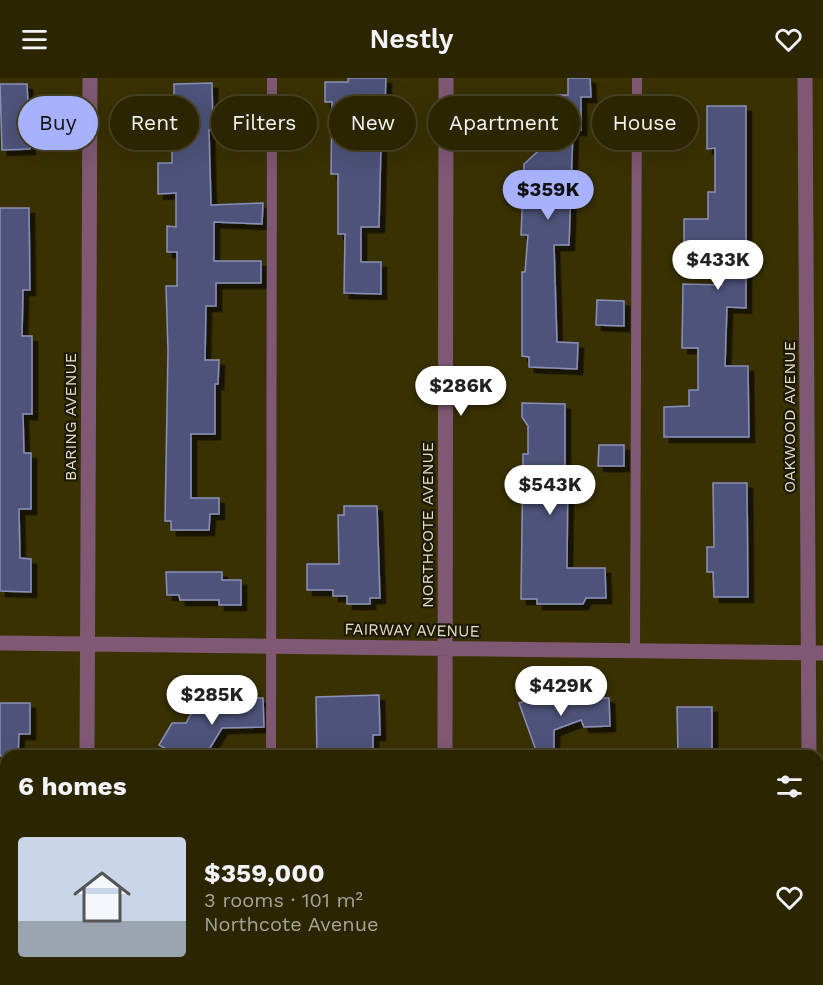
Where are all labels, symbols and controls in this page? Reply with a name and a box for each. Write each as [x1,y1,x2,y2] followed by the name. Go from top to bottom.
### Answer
[18,23,51,56] icon: menu
[369,23,454,55] text: Nestly
[772,23,805,56] icon: heart
[18,96,98,150] chip: Buy
[110,96,199,150] chip: Rent
[211,96,317,150] chip: Filters
[329,96,416,150] chip: New
[428,96,580,150] chip: Apartment
[592,96,698,150] chip: House
[506,170,590,221] pin: $359K
[517,177,579,201] text: $359K
[676,240,760,291] pin: $433K
[686,247,750,271] text: $433K
[780,341,799,493] street label: OAKWOOD AVENUE
[61,353,80,481] street label: BARING AVENUE
[419,366,503,417] pin: $286K
[429,373,493,397] text: $286K
[418,442,437,608] street label: NORTHCOTE AVENUE
[508,465,592,516] pin: $543K
[518,472,582,496] text: $543K
[344,619,480,641] street label: FAIRWAY AVENUE
[519,666,603,717] pin: $429K
[529,673,593,697] text: $429K
[170,675,254,726] pin: $285K
[181,682,243,706] text: $285K
[773,770,806,803] icon: filters
[18,771,127,801] text: 6 homes
[204,858,325,888] text: $359,000
[66,861,138,933] icon: home
[773,881,806,914] icon: heart
[204,888,363,912] text: 3 rooms · 101 m²
[204,912,379,936] text: Northcote Avenue

